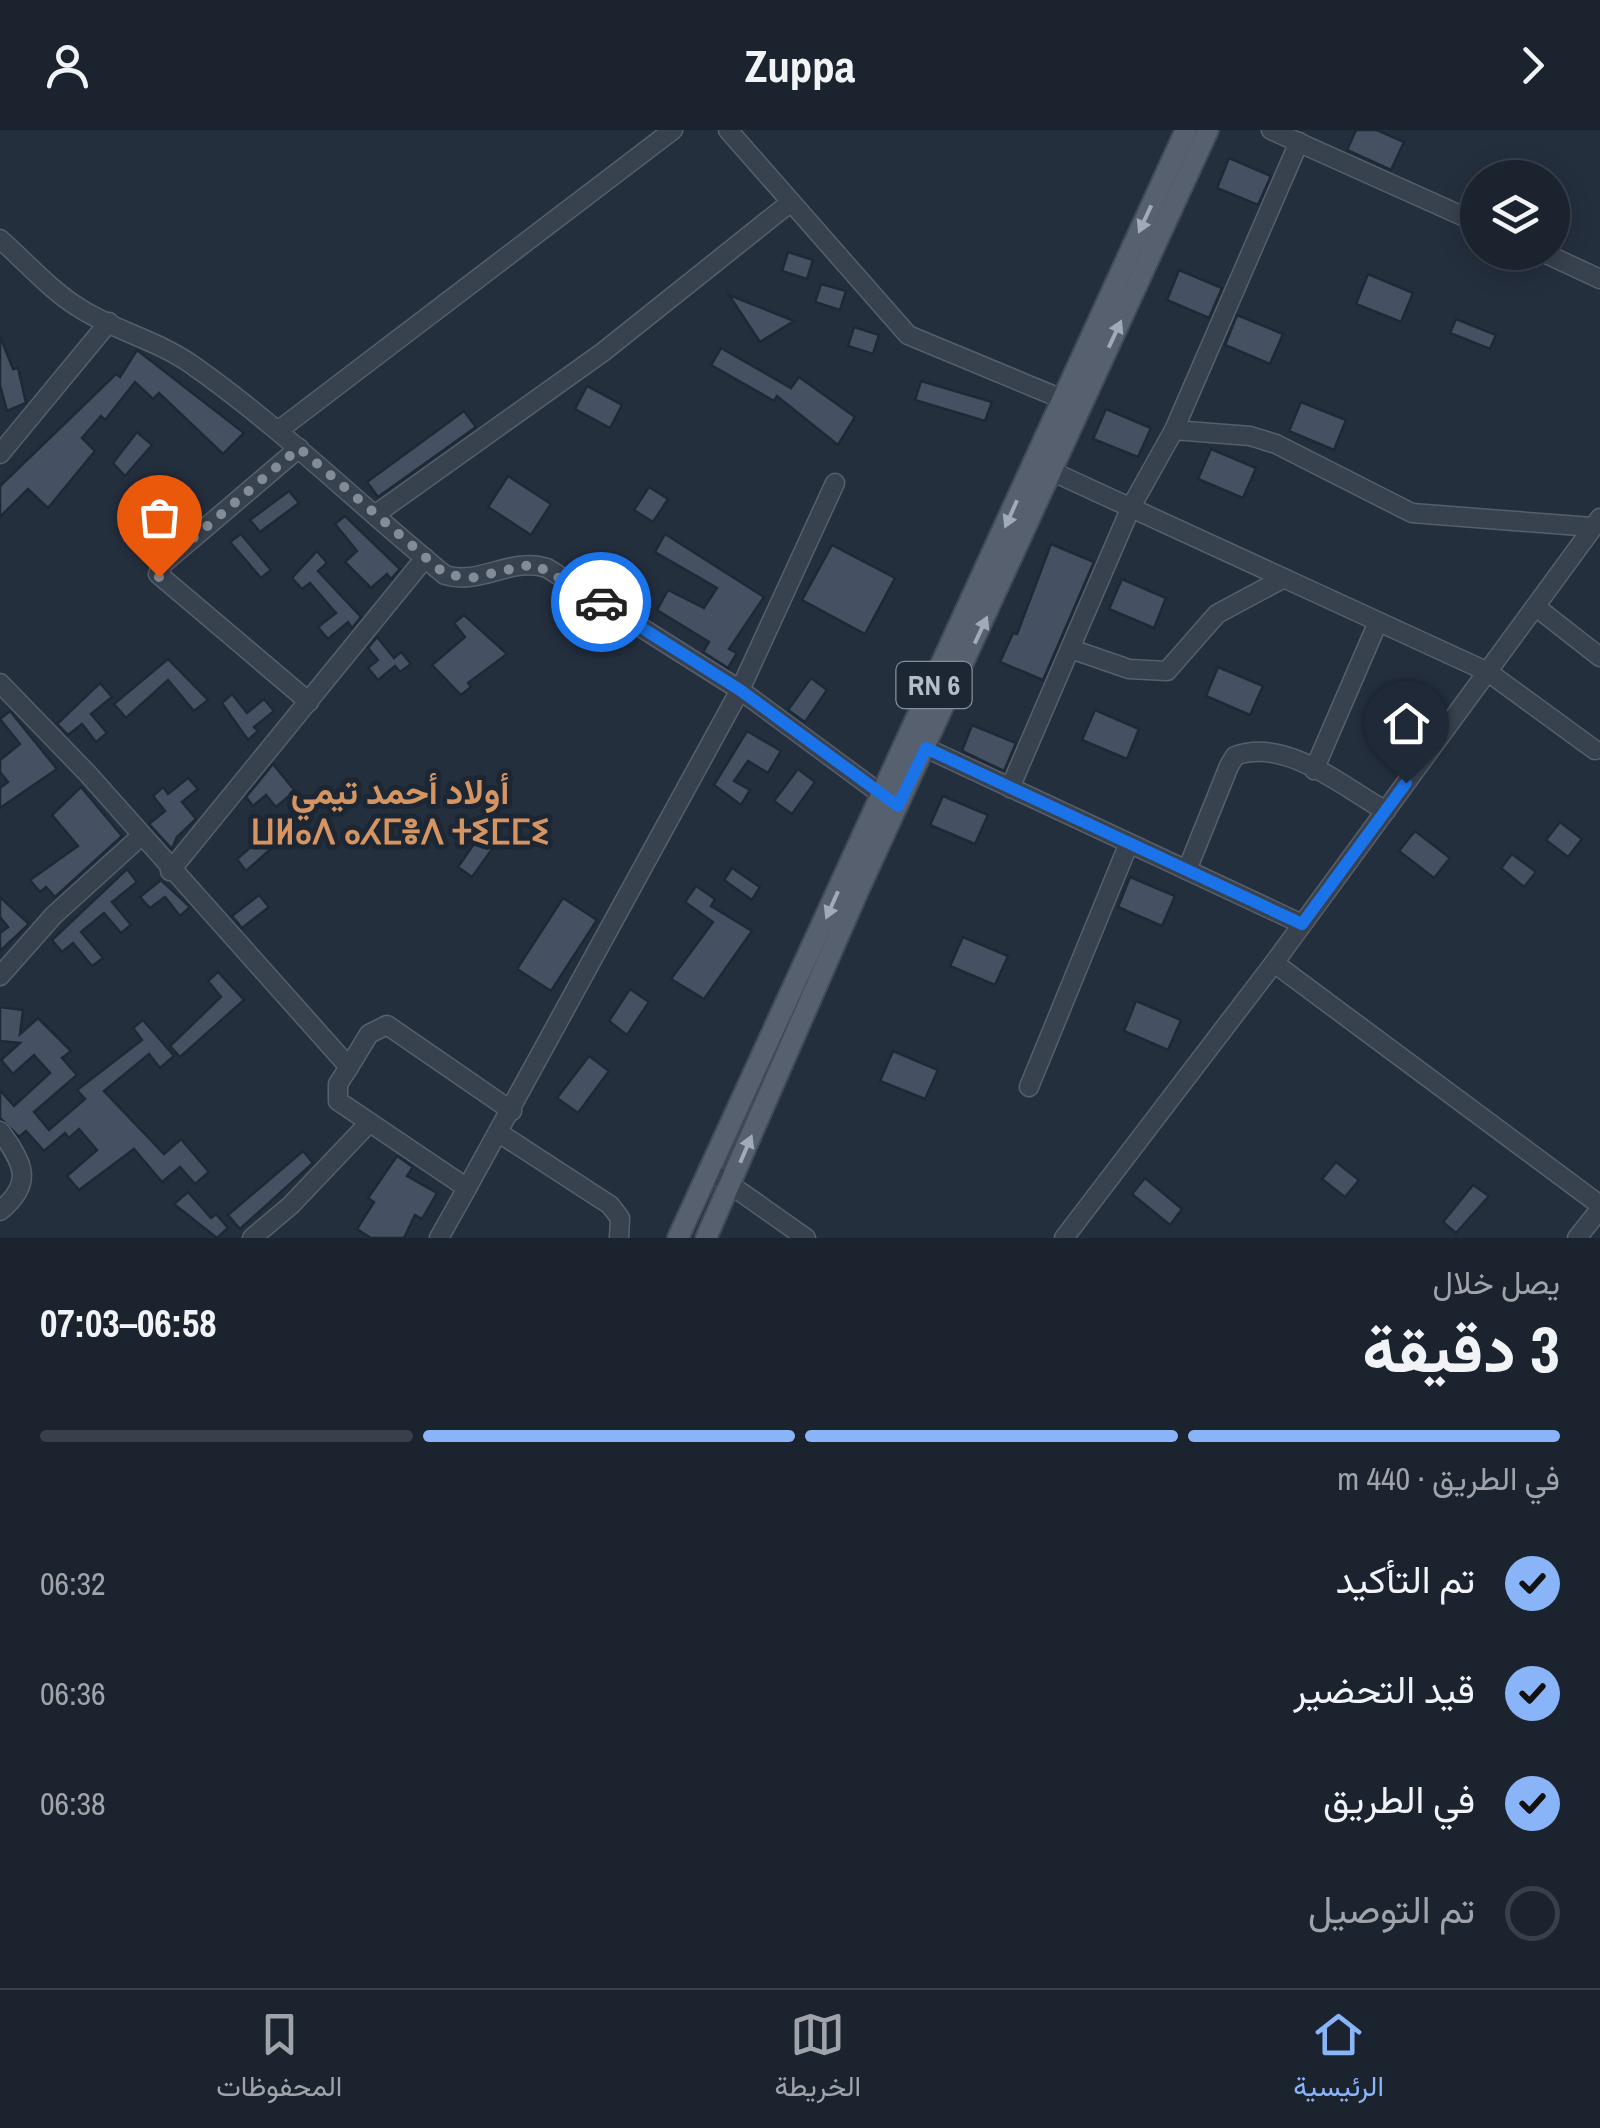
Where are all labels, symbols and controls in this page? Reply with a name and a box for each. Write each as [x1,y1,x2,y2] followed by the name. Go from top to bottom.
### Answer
[745,35,855,96] text: Zuppa
[40,38,95,93] icon: person
[1505,38,1560,93] icon: forward
[1460,160,1570,270] map controls
[1460,160,1570,270] button: layers
[1137,205,1154,234] one-way arrow
[1107,319,1124,348] one-way arrow
[117,475,202,578] pin
[132,490,187,545] icon: bag
[1002,500,1019,529] one-way arrow
[551,552,651,652] courier
[574,575,629,630] icon: car
[972,615,989,644] one-way arrow
[896,662,972,708] road number: RN 6
[1364,681,1449,784] pin
[1379,696,1434,751] icon: home
[250,768,550,855] district label: أولاد أحمد تيمي ⵡⵍⴰⴷ ⴰⵃⵎⴻⴷ ⵜⵉⵎⵎⵉ
[824,891,840,920] one-way arrow
[738,1134,754,1164] one-way arrow
[1433,1261,1560,1304] text: يصل خلال
[40,1298,217,1349] text: 06:58–07:03
[1362,1305,1560,1392] text: 3 دقيقة
[1337,1457,1560,1500] text: في الطريق · 440 m
[1335,1554,1475,1605] text: تم التأكيد
[1505,1556,1560,1611] icon: check
[40,1562,106,1605] text: 06:32
[1293,1664,1475,1715] text: قيد التحضير
[1505,1666,1560,1721] icon: check
[40,1672,106,1715] text: 06:36
[1323,1774,1475,1825] text: في الطريق
[1505,1776,1560,1831] icon: check
[40,1782,106,1825] text: 06:38
[1308,1884,1475,1935] text: تم التوصيل
[216,2007,342,2111] tab: المحفوظات
[775,2007,861,2111] tab: الخريطة
[1293,2007,1384,2111] tab: الرئيسية

